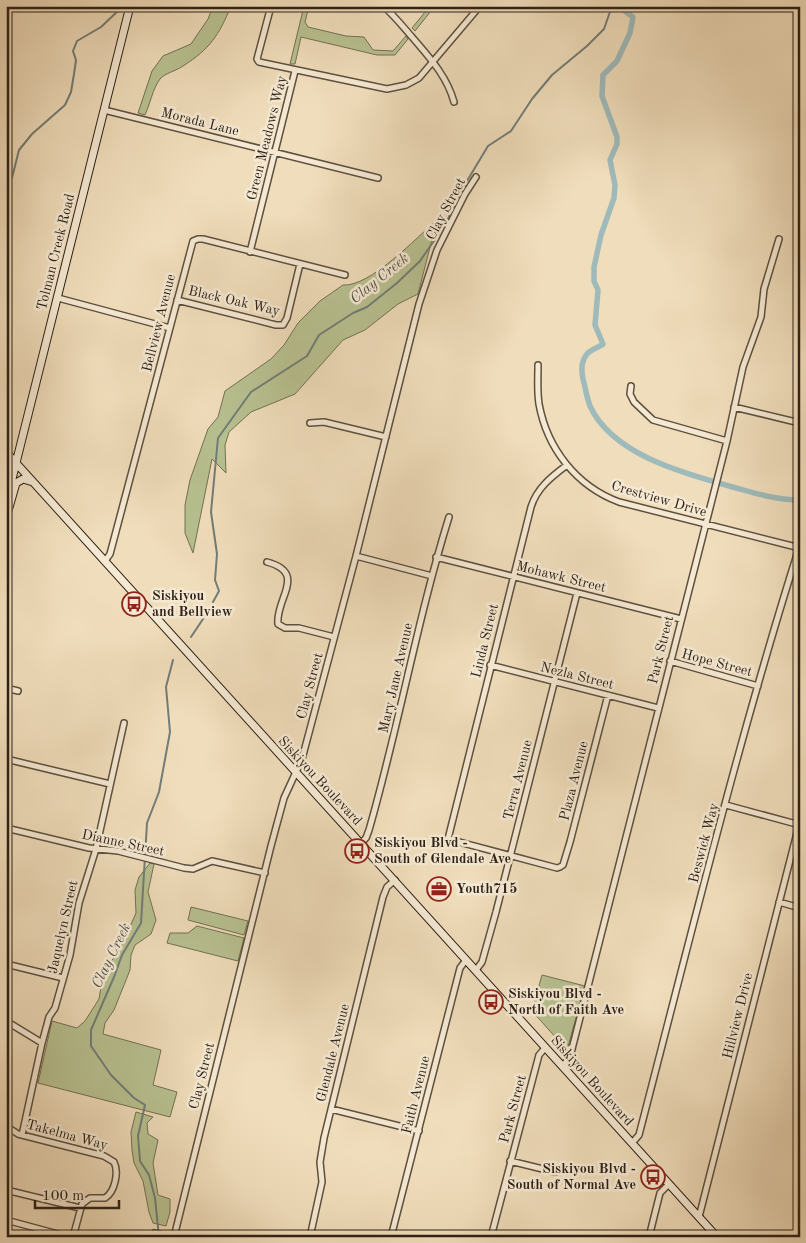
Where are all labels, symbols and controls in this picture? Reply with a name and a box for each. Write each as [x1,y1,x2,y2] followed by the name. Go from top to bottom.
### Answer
[245,74,289,202] street label: Green Meadows Way
[160,106,240,138] street label: Morada Lane
[424,175,468,242] street label: Clay Street
[35,192,77,312] street label: Tolman Creek Road
[348,251,412,307] water label: Clay Creek
[140,273,178,373] street label: Bellview Avenue
[187,284,282,318] street label: Black Oak Way
[610,479,708,519] street label: Crestview Drive
[515,559,607,595] street label: Mohawk Street
[152,589,233,619] place label: Siskiyou and Bellview
[121,591,147,617] bus stop icon: Siskiyou and Bellview
[469,602,501,680] street label: Linda Street
[646,614,676,686] street label: Park Street
[377,622,415,734] street label: Mary Jane Avenue
[680,647,754,679] street label: Hope Street
[294,651,326,721] street label: Clay Street
[539,660,615,692] street label: Nezla Street
[275,734,365,828] street label: Siskiyou Boulevard
[501,738,535,822] street label: Terra Avenue
[557,740,591,822] street label: Plaza Avenue
[687,801,722,884] street label: Beswick Way
[80,827,166,859] street label: Dianne Street
[374,836,511,866] place label: Siskiyou Blvd - South of Glendale Ave
[344,838,370,864] bus stop icon: Siskiyou Blvd - South of Glendale Ave
[426,876,452,902] office icon: Youth715
[45,879,81,975] street label: Jaquelyn Street
[456,882,517,896] place label: Youth715
[90,921,134,991] water label: Clay Creek
[721,971,755,1061] street label: Hillview Drive
[508,987,624,1017] place label: Siskiyou Blvd - North of Faith Ave
[478,989,504,1015] bus stop icon: Siskiyou Blvd - North of Faith Ave
[314,1002,352,1104] street label: Glendale Avenue
[548,1033,636,1129] street label: Siskiyou Boulevard
[187,1041,217,1111] street label: Clay Street
[400,1054,432,1136] street label: Faith Avenue
[497,1073,529,1145] street label: Park Street
[25,1117,110,1153] street label: Takelma Way
[507,1162,636,1192] place label: Siskiyou Blvd - South of Normal Ave
[640,1164,666,1190] bus stop icon: Siskiyou Blvd - South of Normal Ave
[35,1178,119,1210] scale bar
[42,1189,84,1204] text: 100 m

